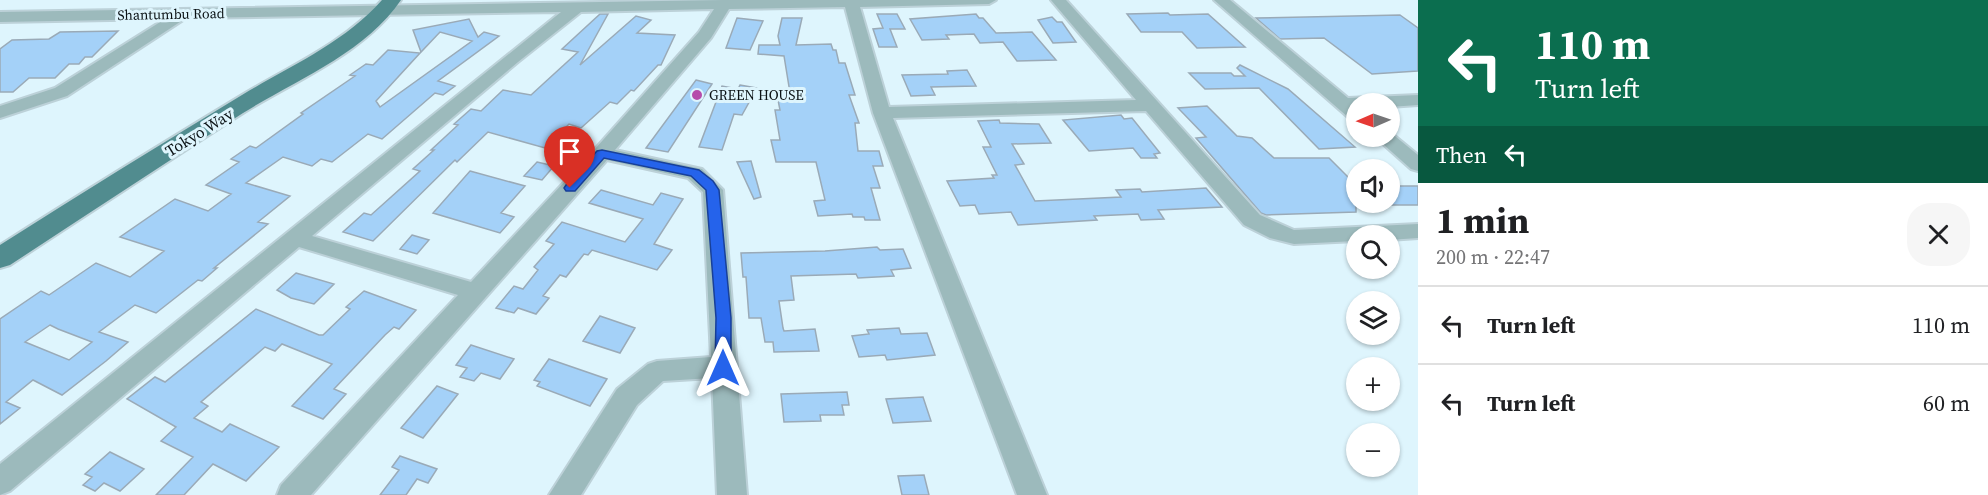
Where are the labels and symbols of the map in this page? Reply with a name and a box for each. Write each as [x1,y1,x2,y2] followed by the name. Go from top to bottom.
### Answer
[117,3,225,25] street label: Shantumbu Road
[709,85,804,105] place label: GREEN HOUSE
[690,88,704,102] marker: GREEN HOUSE
[1346,93,1400,147] north arrow
[161,102,238,162] street label: Tokyo Way
[544,126,595,188] pin
[691,336,755,400] position arrow

